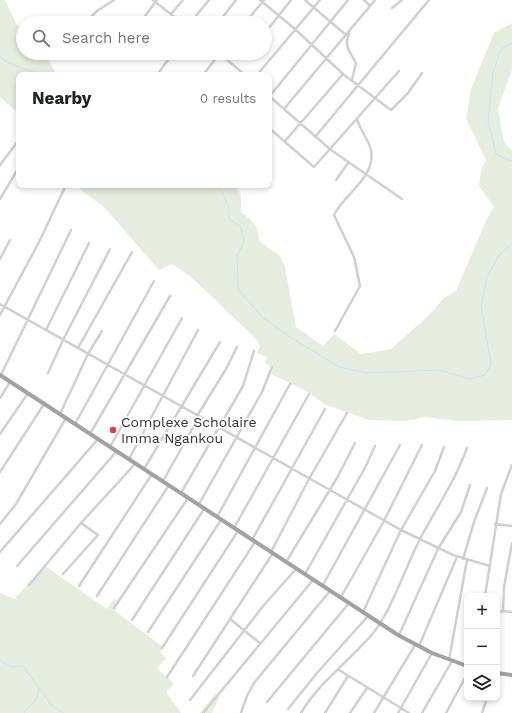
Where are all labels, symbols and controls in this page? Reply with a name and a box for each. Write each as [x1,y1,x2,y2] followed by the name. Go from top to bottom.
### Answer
[16,16,272,60] search box
[30,27,52,49] icon: search
[62,29,150,47] text: Search here
[32,88,91,108] text: Nearby
[200,91,256,106] text: 0 results
[121,414,257,446] place label: Complexe Scholaire Imma Ngankou
[108,425,118,435] marker: Complexe Scholaire Imma Ngankou
[464,593,500,701] map controls
[464,593,500,629] button: +
[464,629,500,665] button: −
[464,665,500,701] button: layers

